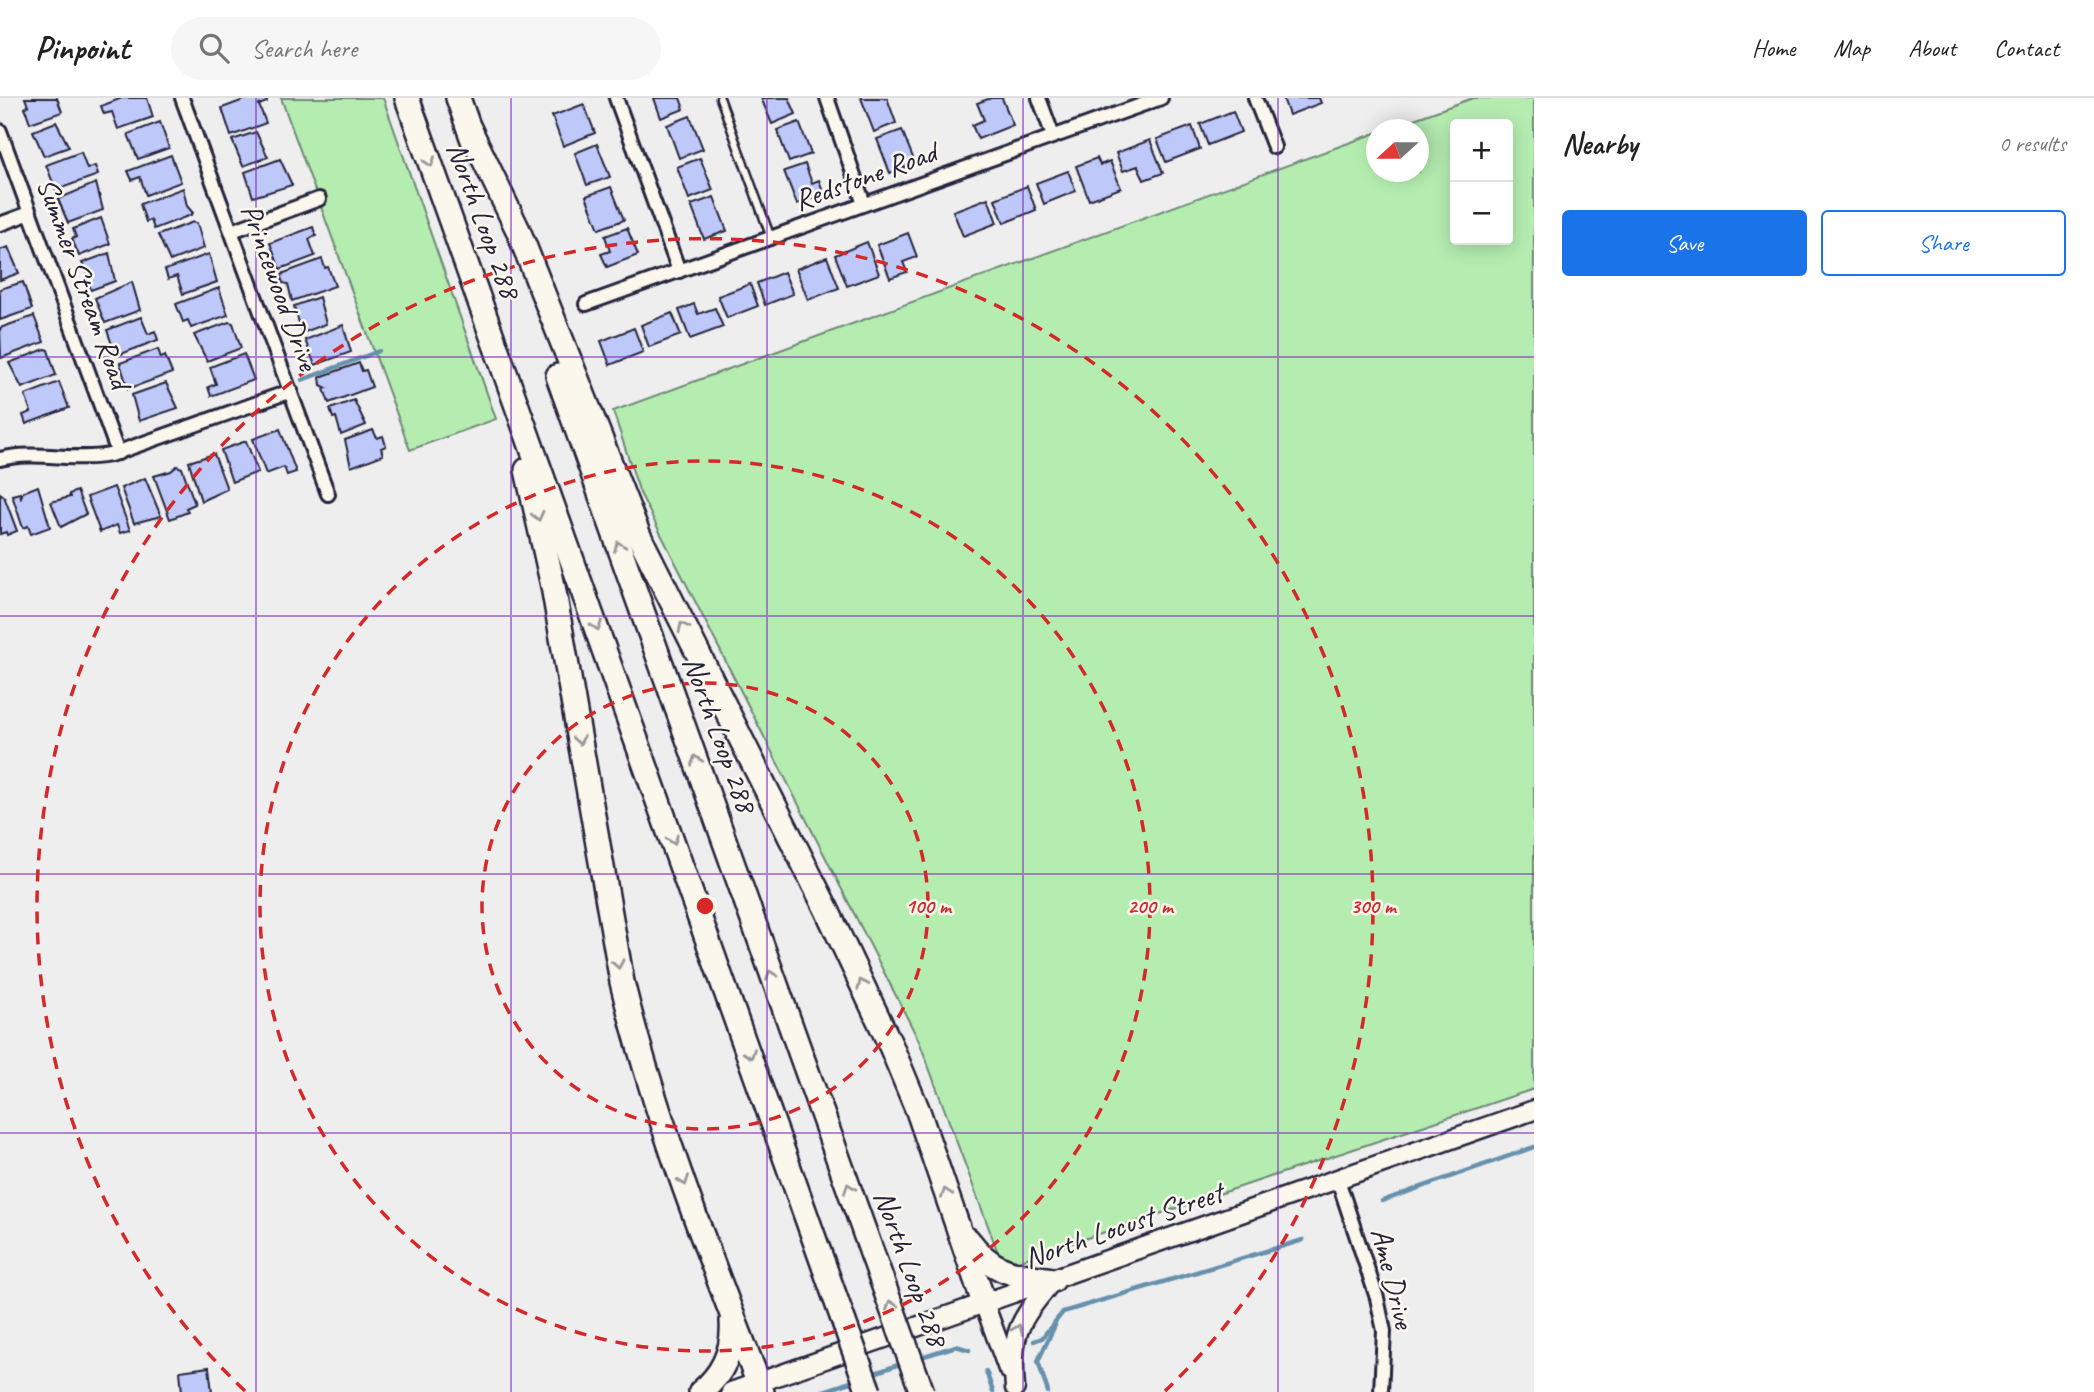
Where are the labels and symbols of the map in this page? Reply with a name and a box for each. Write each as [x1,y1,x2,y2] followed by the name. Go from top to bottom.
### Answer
[1366,119,1429,182] north arrow
[789,131,945,219] street label: Redstone Road
[438,137,531,306] street label: North Loop 288
[422,156,436,168] one-way arrow
[28,172,141,397] street label: Summer Stream Road
[232,199,328,377] street label: Princewood Drive
[530,510,544,522] one-way arrow
[613,540,627,552] one-way arrow
[589,619,603,631] one-way arrow
[677,622,691,634] one-way arrow
[674,651,767,820] street label: North Loop 288
[571,734,586,746] one-way arrow
[690,755,704,767] one-way arrow
[665,834,679,846] one-way arrow
[905,893,953,919] text: 100 m
[1127,893,1175,919] text: 200 m
[1350,893,1398,919] text: 300 m
[693,894,717,918] centre of rings
[610,958,625,970] one-way arrow
[766,969,780,981] one-way arrow
[856,979,870,991] one-way arrow
[742,1048,756,1060] one-way arrow
[1018,1172,1231,1277] street label: North Locust Street
[675,1175,689,1187] one-way arrow
[843,1183,857,1195] one-way arrow
[865,1185,958,1354] street label: North Loop 288
[940,1187,954,1199] one-way arrow
[1362,1224,1424,1334] street label: Ame Drive
[885,1299,899,1311] one-way arrow
[1010,1323,1024,1335] one-way arrow

